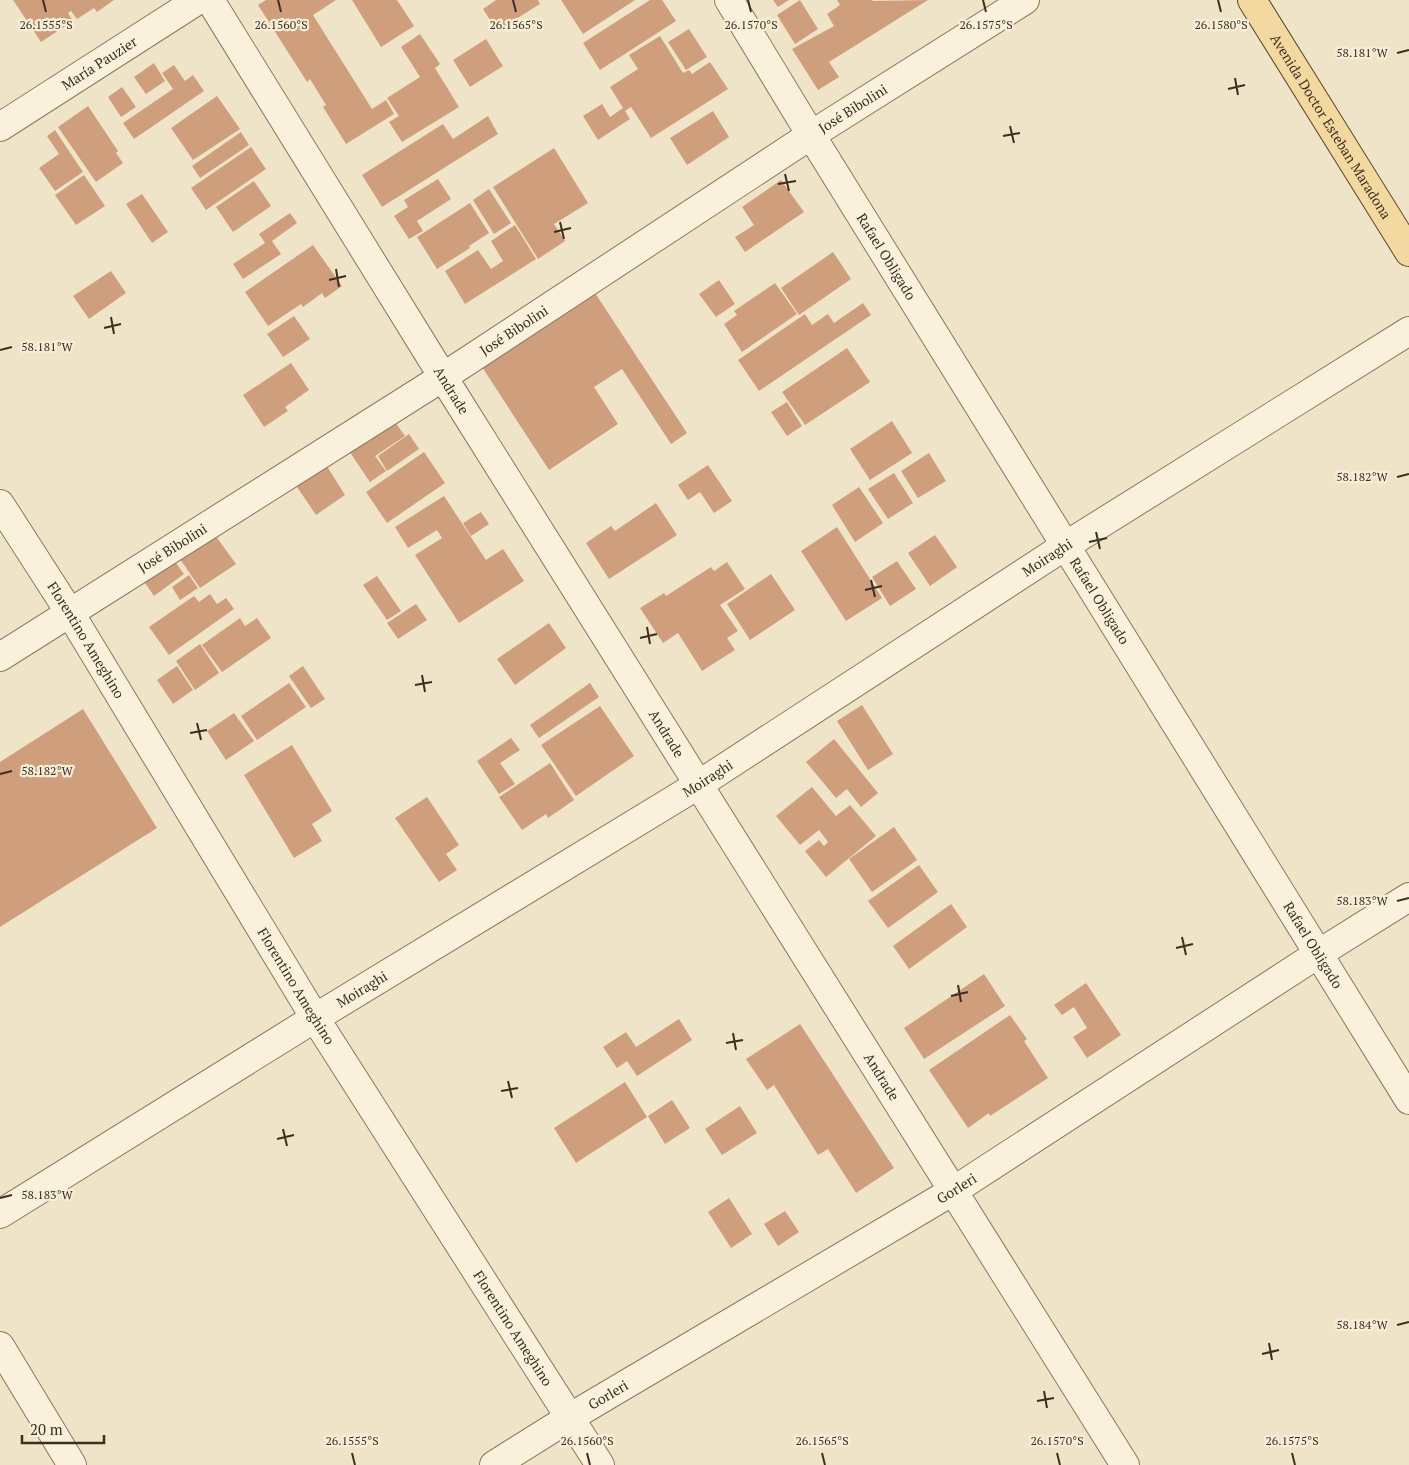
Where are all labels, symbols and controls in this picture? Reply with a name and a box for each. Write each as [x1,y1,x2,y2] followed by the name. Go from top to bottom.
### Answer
[19,17,73,32] text: 26.1555°S
[254,17,308,32] text: 26.1560°S
[489,17,543,32] text: 26.1565°S
[724,17,778,32] text: 26.1570°S
[959,17,1013,32] text: 26.1575°S
[1194,17,1248,32] text: 26.1580°S
[1266,30,1396,222] street label: Avenida Doctor Esteban Maradona
[58,31,141,94] street label: María Pauzier
[1336,45,1389,60] text: 58.181°W
[814,79,891,137] street label: José Bibolini
[853,209,921,304] street label: Rafael Obligado
[476,300,552,359] street label: José Bibolini
[21,339,74,354] text: 58.181°W
[430,363,474,418] street label: Andrade
[1336,469,1389,484] text: 58.182°W
[134,519,210,577] street label: José Bibolini
[1018,534,1076,581] street label: Moiraghi
[1066,554,1134,648] street label: Rafael Obligado
[43,578,130,702] street label: Florentino Ameghino
[645,706,689,761] street label: Andrade
[679,755,736,801] street label: Moiraghi
[21,763,74,778] text: 58.182°W
[1336,893,1389,908] text: 58.183°W
[1279,898,1348,992] street label: Rafael Obligado
[254,924,340,1048] street label: Florentino Ameghino
[333,966,391,1012] street label: Moiraghi
[860,1049,904,1104] street label: Andrade
[933,1168,980,1208] street label: Gorleri
[21,1187,74,1202] text: 58.183°W
[469,1267,557,1390] street label: Florentino Ameghino
[1336,1317,1389,1332] text: 58.184°W
[584,1375,632,1414] street label: Gorleri
[22,1412,105,1444] scale bar
[30,1419,63,1439] text: 20 m
[325,1433,379,1448] text: 26.1555°S
[560,1433,614,1448] text: 26.1560°S
[795,1433,849,1448] text: 26.1565°S
[1030,1433,1084,1448] text: 26.1570°S
[1265,1433,1319,1448] text: 26.1575°S

